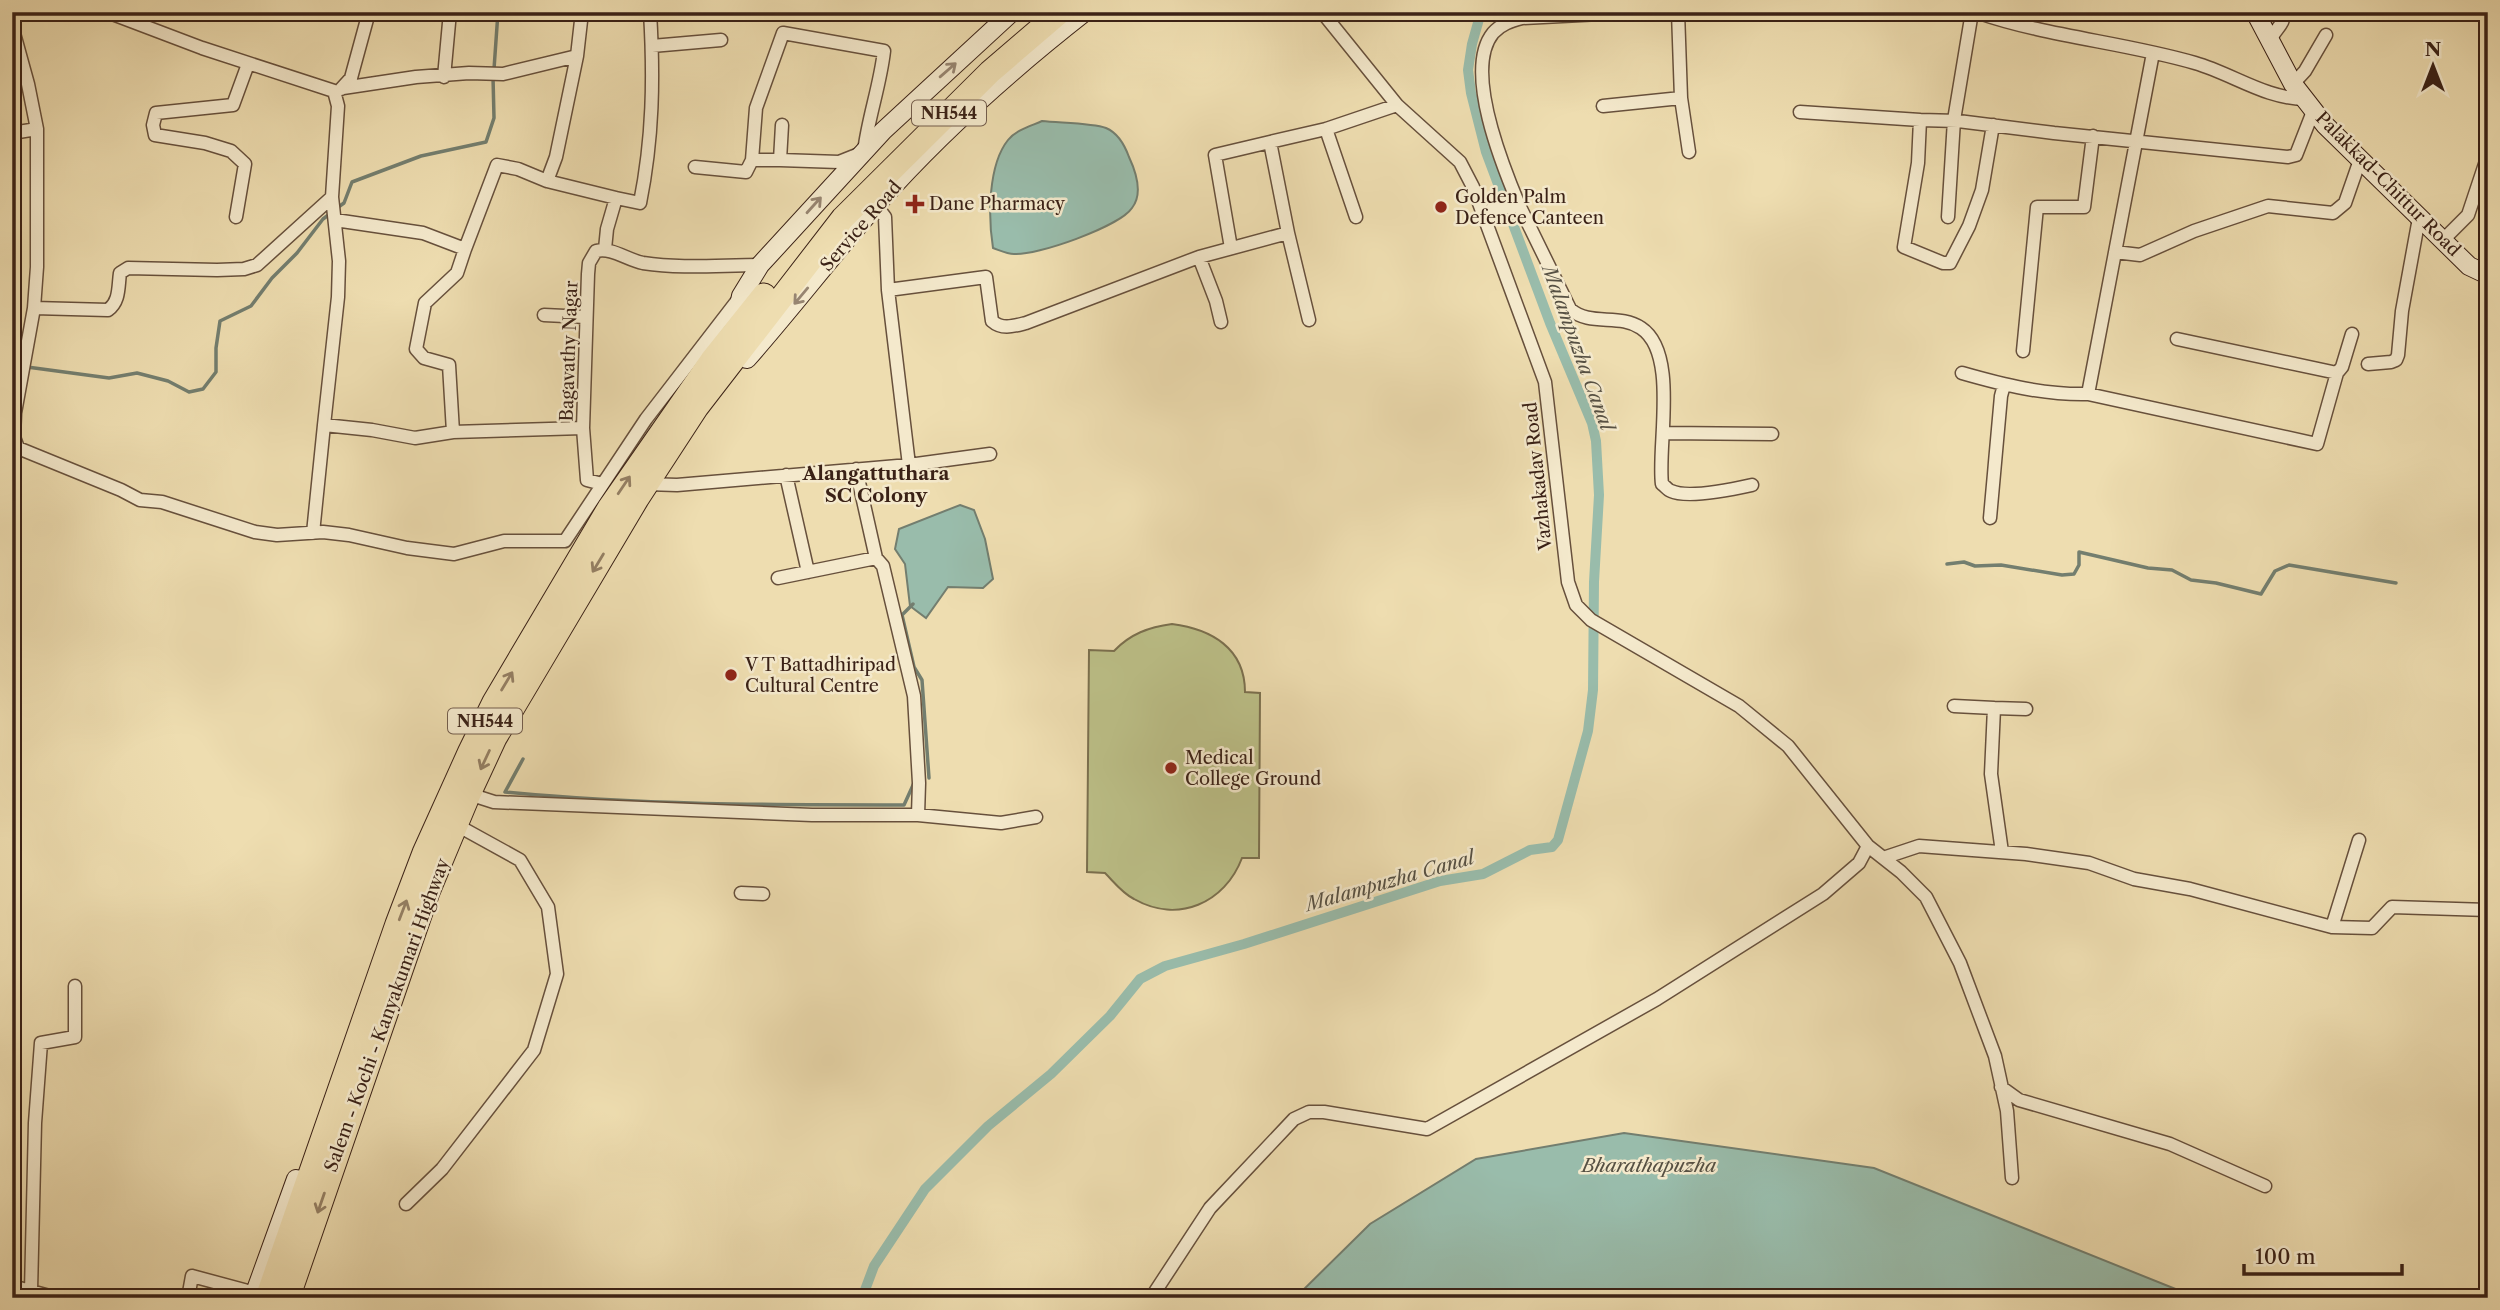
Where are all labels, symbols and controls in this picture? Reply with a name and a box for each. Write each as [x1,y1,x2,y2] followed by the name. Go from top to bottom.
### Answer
[2398,32,2468,102] north arrow
[2425,38,2441,61] text: N
[939,62,957,78] one-way arrow
[912,100,986,125] road number: NH544
[2311,107,2465,261] street label: Palakkad-Chittur Road
[816,176,906,276] street label: Service Road
[1455,186,1604,229] place label: Golden Palm Defence Canteen
[929,193,1066,215] place label: Dane Pharmacy
[806,196,822,214] one-way arrow
[907,196,923,212] marker: Dane Pharmacy
[1433,199,1449,215] marker: Golden Palm Defence Canteen
[1537,260,1619,436] water label: Malampuzha Canal
[556,280,582,422] street label: Bagavathy Nagar
[794,286,809,304] one-way arrow
[1519,401,1557,552] street label: Vazhakadav Road
[802,462,950,507] district label: Alangattuthara SC Colony
[617,476,631,495] one-way arrow
[591,553,605,573] one-way arrow
[744,654,896,697] place label: V T Battadhiripad Cultural Centre
[723,667,739,683] marker: V T Battadhiripad Cultural Centre
[500,671,514,691] one-way arrow
[448,708,522,734] road number: NH544
[1185,747,1321,790] place label: Medical College Ground
[478,749,491,770] one-way arrow
[1163,760,1179,776] marker: Medical College Ground
[1301,845,1479,917] water label: Malampuzha Canal
[320,854,454,1175] street label: Salem - Kochi - Kanyakumari Highway
[397,899,410,921] one-way arrow
[1580,1154,1717,1177] water label: Bharathapuzha
[314,1192,326,1214] one-way arrow
[2244,1233,2402,1277] scale bar
[2255,1244,2316,1269] text: 100 m

